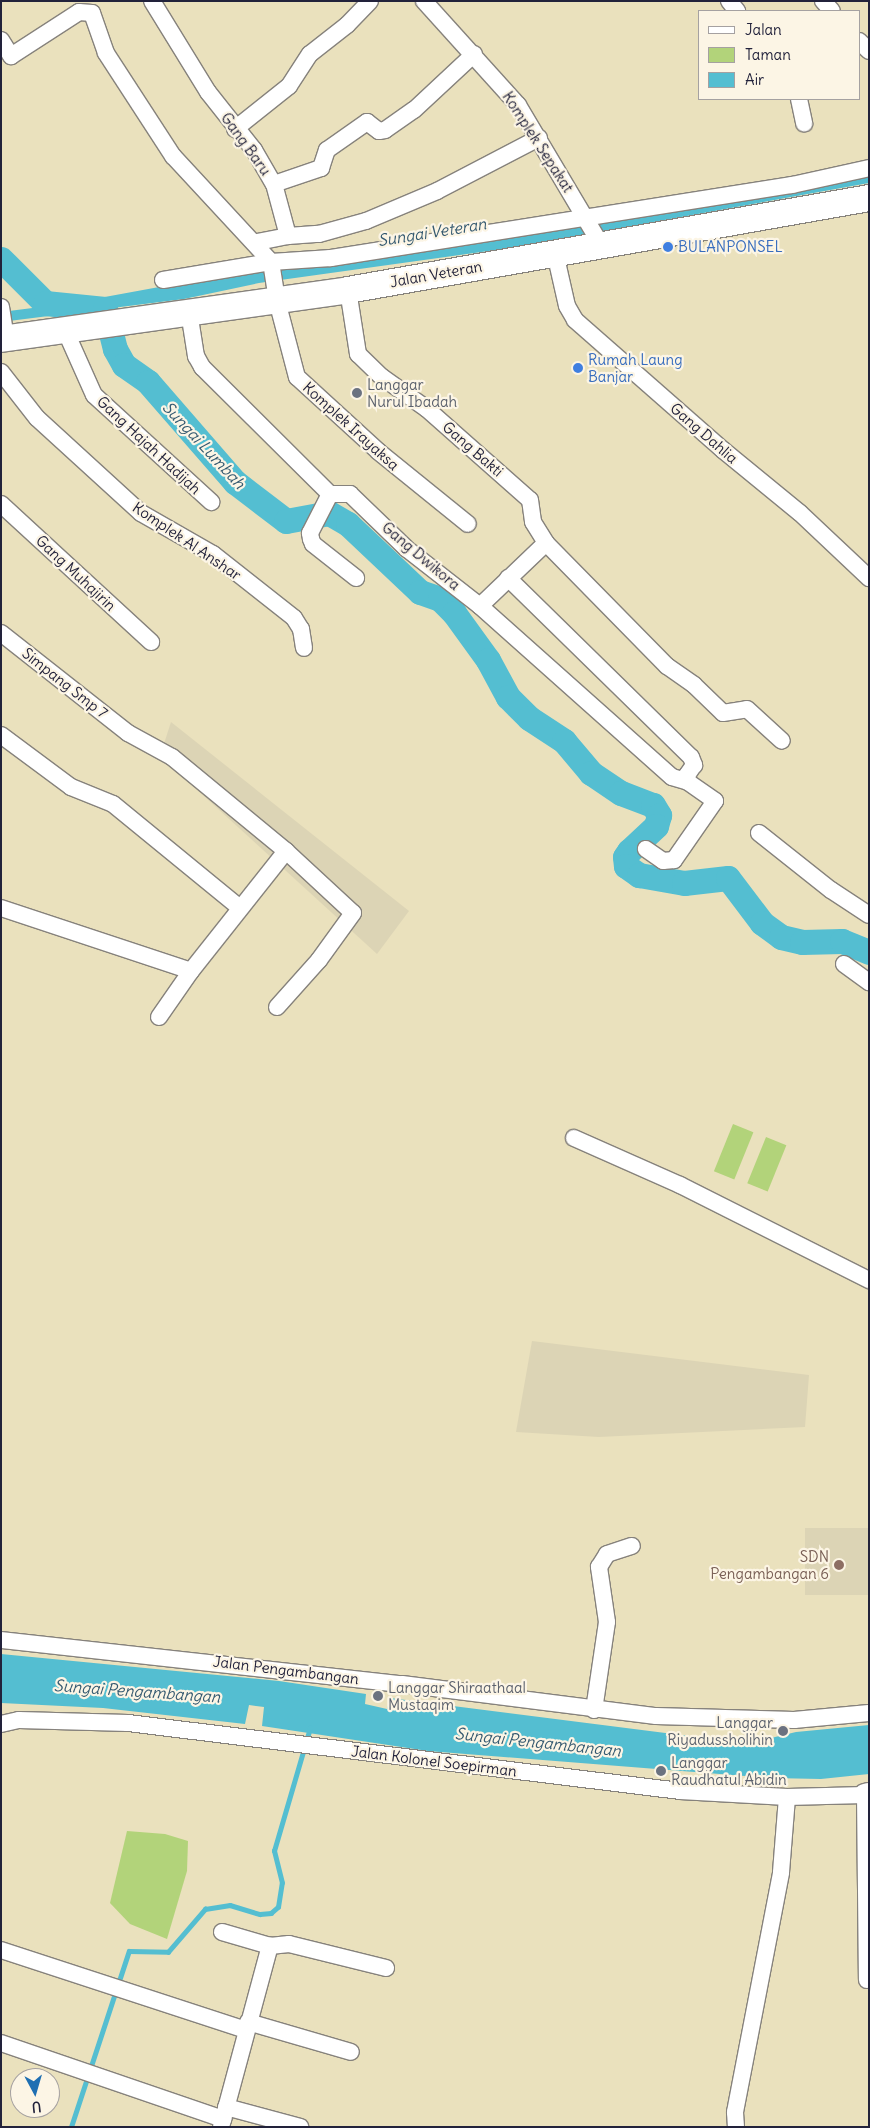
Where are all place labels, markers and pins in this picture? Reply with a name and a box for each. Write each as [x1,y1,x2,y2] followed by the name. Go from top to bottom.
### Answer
[678,238,783,256] place label: BULANPONSEL
[662,241,674,253] marker: BULANPONSEL
[588,350,683,385] place label: Rumah Laung Banjar
[572,362,584,374] marker: Rumah Laung Banjar
[367,375,457,410] place label: Langgar Nurul Ibadah
[351,387,363,399] marker: Langgar Nurul Ibadah
[710,1547,829,1582] place label: SDN Pengambangan 6
[833,1559,845,1571] marker: SDN Pengambangan 6
[388,1678,526,1713] place label: Langgar Shiraathaal Mustaqim
[372,1690,384,1702] marker: Langgar Shiraathaal Mustaqim
[667,1713,773,1748] place label: Langgar Riyadussholihin
[777,1725,789,1737] marker: Langgar Riyadussholihin
[671,1753,787,1788] place label: Langgar Raudhatul Abidin
[655,1765,667,1777] marker: Langgar Raudhatul Abidin

